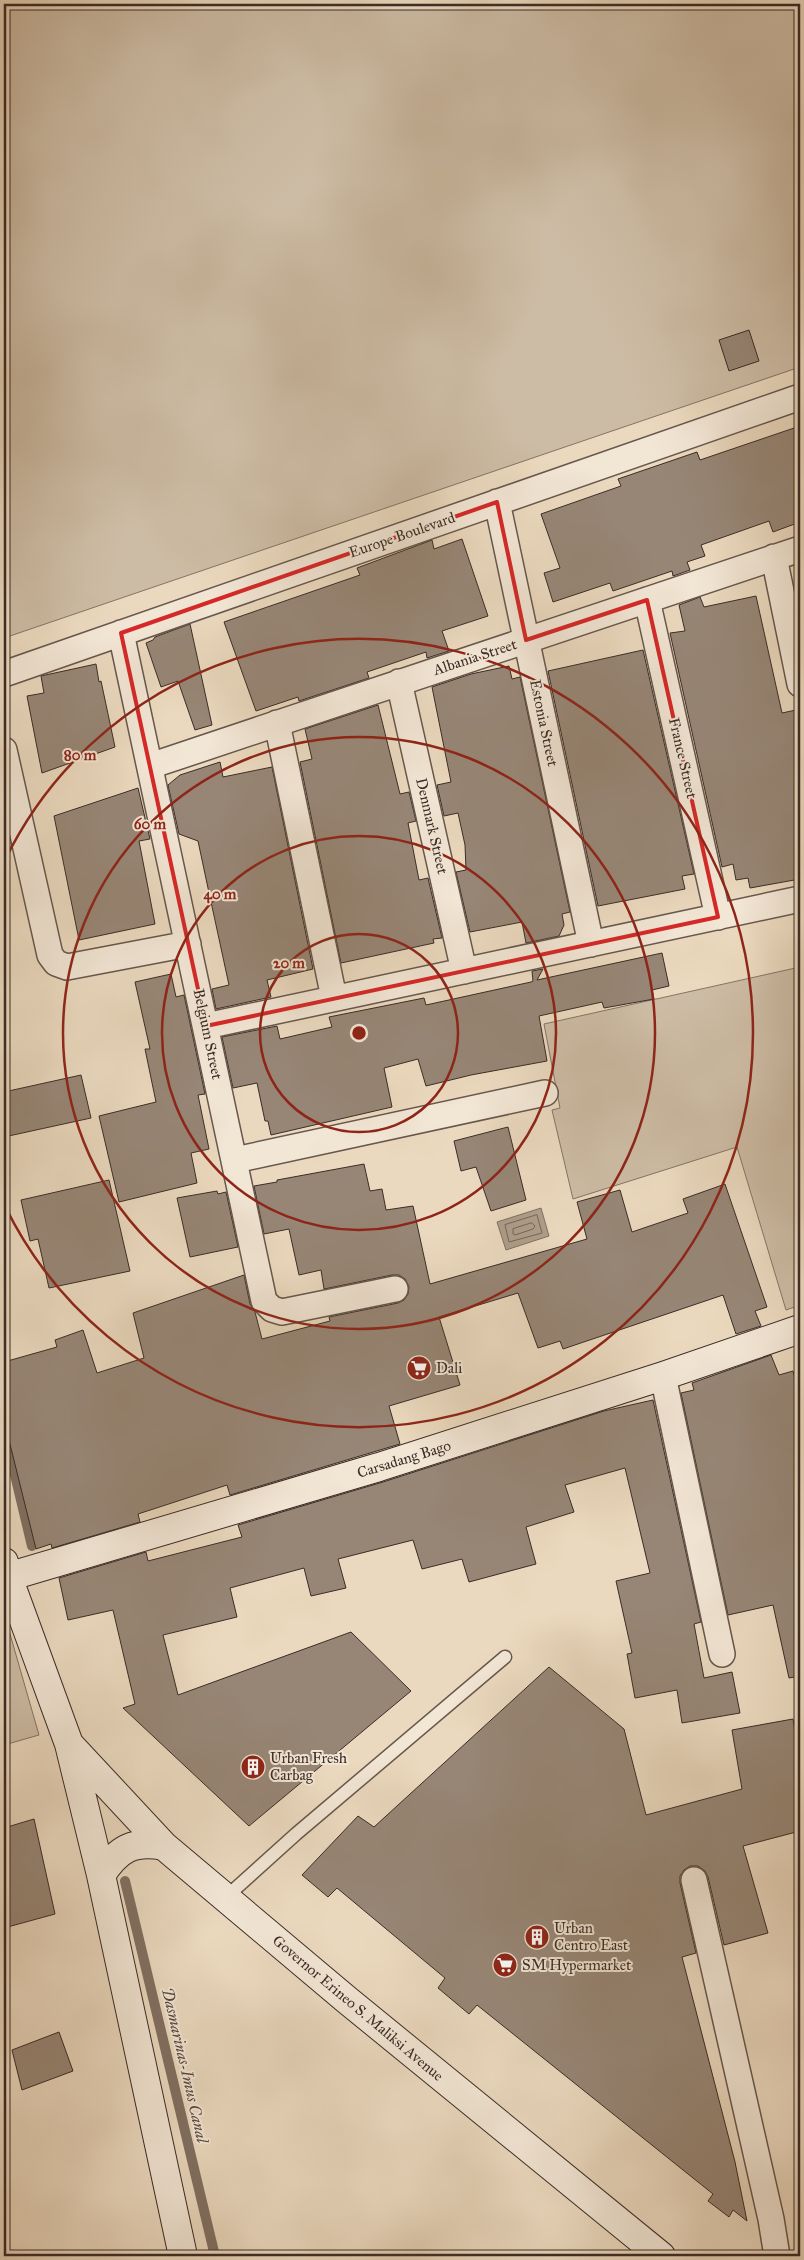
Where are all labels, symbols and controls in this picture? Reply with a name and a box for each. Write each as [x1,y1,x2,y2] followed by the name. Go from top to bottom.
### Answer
[346,508,458,562] street label: Europe Boulevard
[430,635,520,679] street label: Albania Street
[526,678,562,769] street label: Estonia Street
[665,716,701,801] street label: France Street
[64,746,97,764] text: 80 m
[412,776,452,876] street label: Denmark Street
[134,815,167,833] text: 60 m
[204,885,237,904] text: 40 m
[273,954,305,972] text: 20 m
[190,987,227,1082] street label: Belgium Street
[350,1024,368,1042] centre of rings
[406,1355,432,1381] supermarket icon: Dali
[436,1359,462,1377] place label: Dali
[355,1436,453,1482] street label: Carsadang Bago
[270,1749,348,1784] place label: Urban Fresh Carbag
[240,1754,266,1780] building icon: Urban Fresh Carbag
[554,1919,629,1954] place label: Urban Centro East
[524,1924,550,1950] building icon: Urban Centro East
[269,1931,447,2085] street label: Governor Erineo S. Maliksi Avenue
[492,1952,518,1978] supermarket icon: SM Hypermarket
[522,1956,632,1974] place label: SM Hypermarket
[158,1986,213,2146] water label: Dasmarinas-Imus Canal

